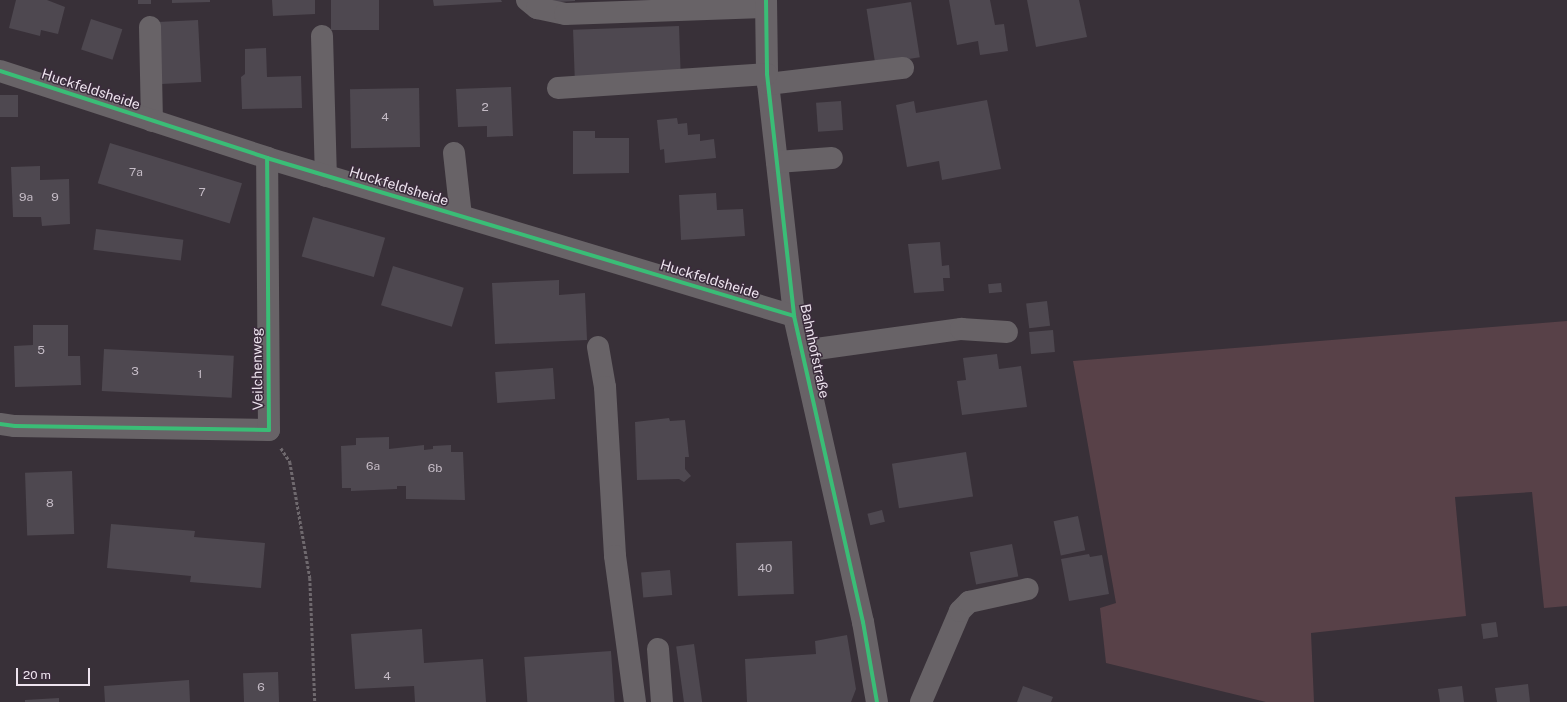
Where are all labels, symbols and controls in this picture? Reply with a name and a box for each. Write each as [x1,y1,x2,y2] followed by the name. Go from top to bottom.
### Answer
[39,65,143,113] street label: Huckfeldsheide
[481,101,489,115] house number: 2
[381,111,389,125] house number: 4
[347,163,451,209] street label: Huckfeldsheide
[129,166,143,180] house number: 7a
[198,186,206,200] house number: 7
[19,191,33,205] house number: 9a
[51,191,59,205] house number: 9
[658,256,762,302] street label: Huckfeldsheide
[797,302,833,400] street label: Bahnhofstraße
[248,327,266,411] street label: Veilchenweg
[37,344,45,358] house number: 5
[131,365,139,379] house number: 3
[198,368,202,382] house number: 1
[366,460,380,474] house number: 6a
[428,462,442,476] house number: 6b
[46,497,54,511] house number: 8
[758,562,772,576] house number: 40
[18,660,92,686] scale bar
[23,668,51,682] text: 20 m
[383,670,391,684] house number: 4
[257,681,265,695] house number: 6

